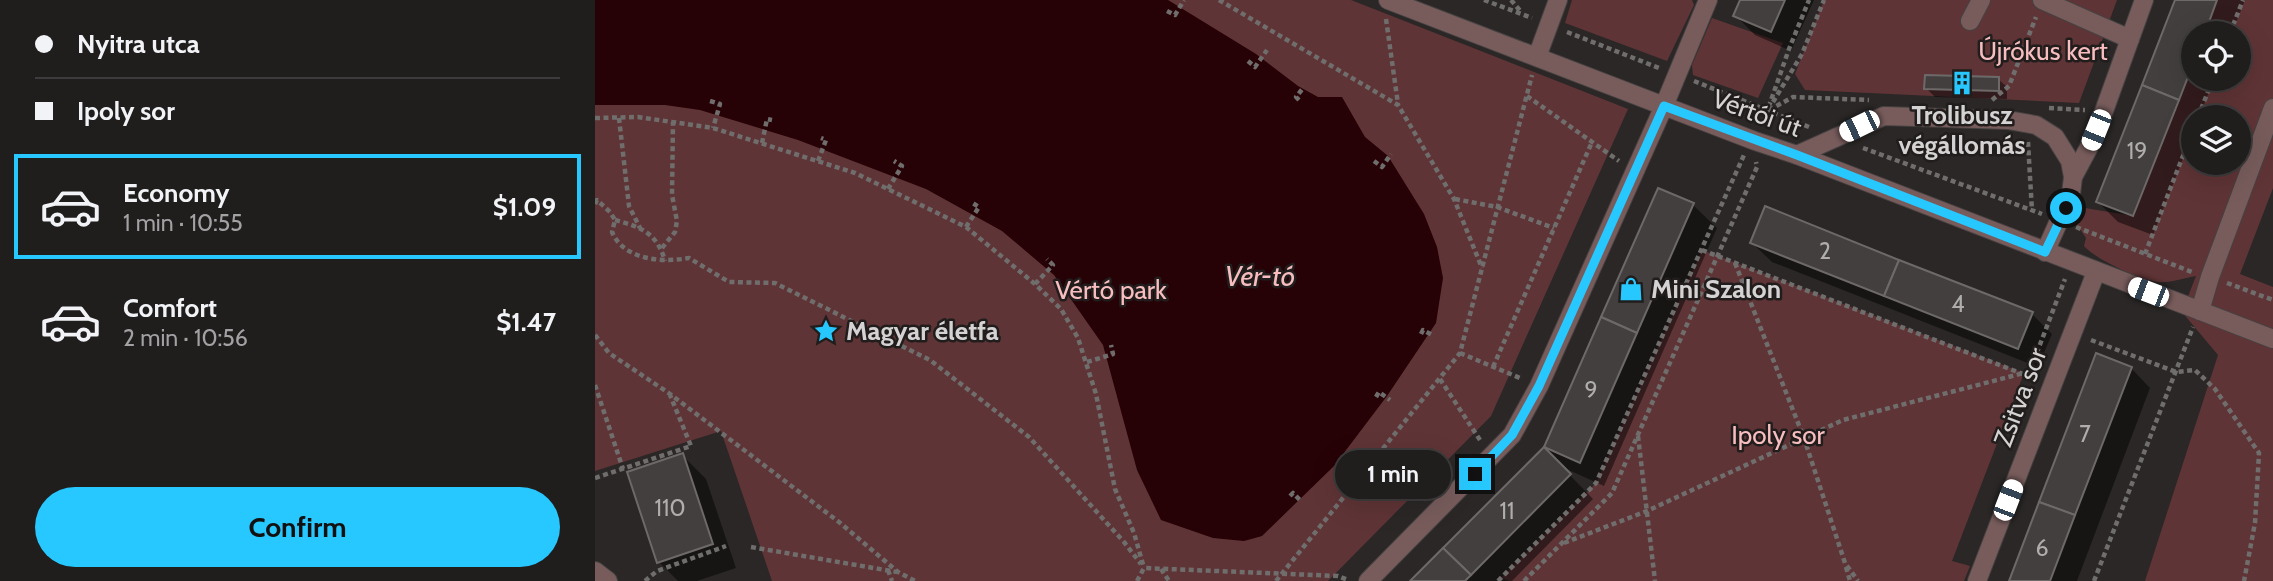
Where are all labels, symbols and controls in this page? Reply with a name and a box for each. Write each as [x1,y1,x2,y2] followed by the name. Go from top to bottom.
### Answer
[2181,21,2251,175] map controls
[2181,21,2251,91] button: locate
[77,28,200,60] text: Nyitra utca
[1978,35,2108,67] park label: Újrókus kert
[1948,69,1976,97] building icon: Trolibusz végállomás
[1708,82,1806,144] street label: Vértói út
[77,95,175,127] text: Ipoly sor
[1899,99,2025,161] place label: Trolibusz végállomás
[2181,105,2251,175] button: layers
[1836,107,1883,145] car
[2079,107,2114,153] car
[2127,137,2147,165] house number: 19
[39,175,102,238] icon: car
[123,177,229,209] text: Economy
[493,191,556,223] text: $1.09
[2050,192,2082,224] route start
[123,209,243,237] text: 1 min · 10:55
[1819,237,1831,265] house number: 2
[1225,259,1295,293] water label: Vér-tó
[1651,273,1781,305] place label: Mini Szalon
[1055,274,1167,306] park label: Vértó park
[1617,275,1645,303] shop icon: Mini Szalon
[2125,275,2172,309] car
[39,290,102,353] icon: car
[1951,290,1965,318] house number: 4
[123,292,217,324] text: Comfort
[496,306,556,338] text: $1.47
[846,315,999,347] place label: Magyar életfa
[812,317,840,345] place icon: Magyar életfa
[123,324,248,352] text: 2 min · 10:56
[1987,342,2054,451] street label: Zsitva sor
[1584,376,1598,404] house number: 9
[1731,419,1825,451] park label: Ipoly sor
[2079,420,2091,448] house number: 7
[1335,449,1451,498] callout: 1 min
[1459,458,1491,490] route end
[1367,460,1419,488] text: 1 min
[1991,477,2026,523] car
[35,487,560,567] button: Confirm
[654,494,686,522] house number: 110
[1500,497,1515,525] house number: 11
[2035,534,2049,562] house number: 6

